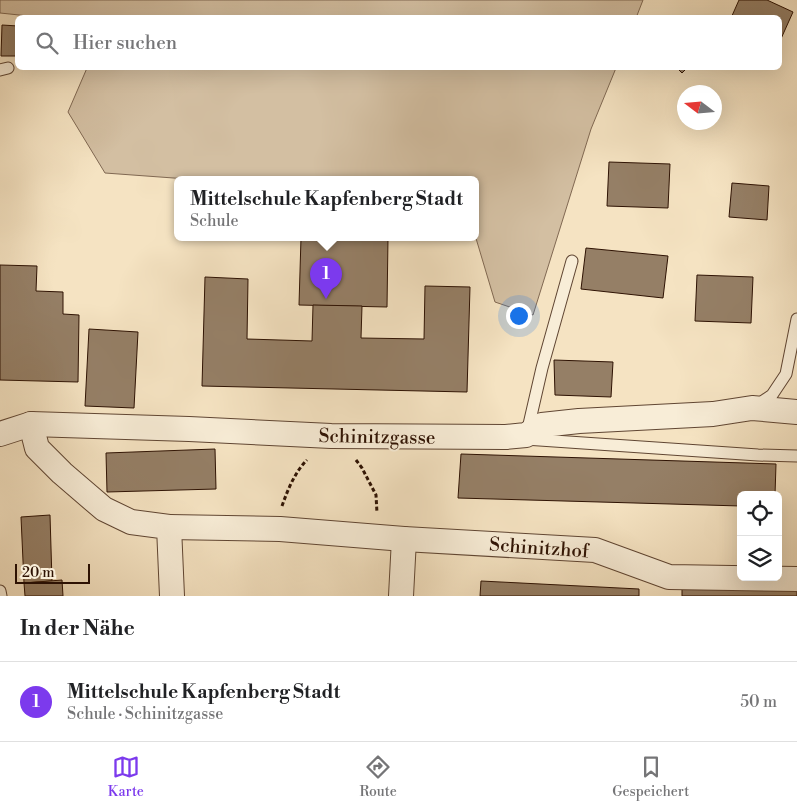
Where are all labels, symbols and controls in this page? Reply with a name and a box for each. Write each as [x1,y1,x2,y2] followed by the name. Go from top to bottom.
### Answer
[15,15,782,70] search box
[33,29,61,57] icon: search
[73,31,177,55] text: Hier suchen
[677,85,722,130] north arrow
[174,176,479,241] popup
[190,187,463,211] text: Mittelschule Kapfenberg Stadt
[190,211,239,231] text: Schule
[310,258,342,299] pin: 1
[506,303,532,329] your location
[318,424,436,450] street label: Schinitzgasse
[737,491,782,581] map controls
[737,491,782,536] button: locate
[488,533,591,564] street label: Schinitzhof
[737,536,782,581] button: layers
[15,561,90,584] scale bar
[22,564,54,582] text: 20 m
[20,616,135,642] text: In der Nähe
[67,680,340,704] text: Mittelschule Kapfenberg Stadt
[32,692,40,712] text: 1
[740,692,777,712] text: 50 m
[67,704,223,724] text: Schule · Schinitzgasse
[108,753,144,801] tab: Karte
[359,753,397,801] tab: Route
[612,753,689,801] tab: Gespeichert

